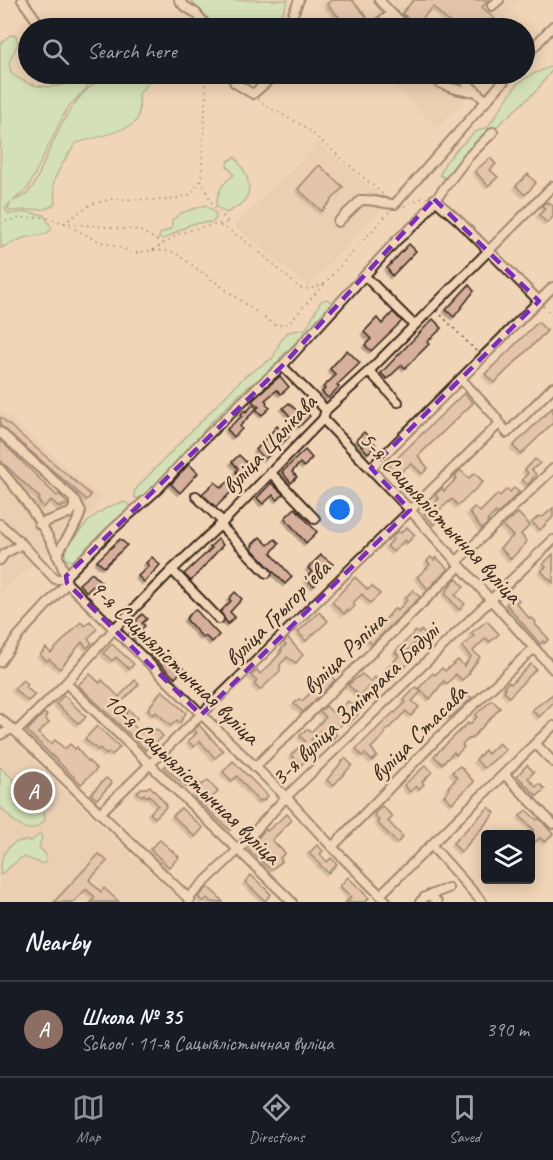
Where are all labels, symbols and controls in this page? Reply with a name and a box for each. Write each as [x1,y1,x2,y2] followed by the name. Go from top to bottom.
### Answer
[18,18,535,84] search box
[39,35,72,68] icon: search
[87,37,177,65] text: Search here
[215,387,324,500] street label: вуліца Цалікава
[353,425,530,611] street label: 5-я Сацыялістычная вуліца
[325,495,354,524] your location
[218,553,337,672] street label: вуліца Грыгорʼева
[84,573,267,752] street label: 9-я Сацыялістычная вуліца
[296,604,394,701] street label: вуліца Рэпіна
[265,614,447,792] street label: 3-я вуліца Змітрака Бядулі
[363,677,474,788] street label: вуліца Стасава
[97,685,288,872] street label: 10-я Сацыялістычная вуліца
[14,768,52,814] pin: A
[481,830,535,884] map controls
[481,830,535,884] button: layers
[24,925,89,958] text: Nearby
[81,1003,182,1031] text: Школа № 35
[38,1017,49,1042] text: A
[486,1017,529,1042] text: 390 m
[81,1031,334,1056] text: School · 11-я Сацыялістычная вуліца
[72,1091,105,1147] tab: Map
[249,1091,304,1147] tab: Directions
[448,1091,481,1147] tab: Saved

